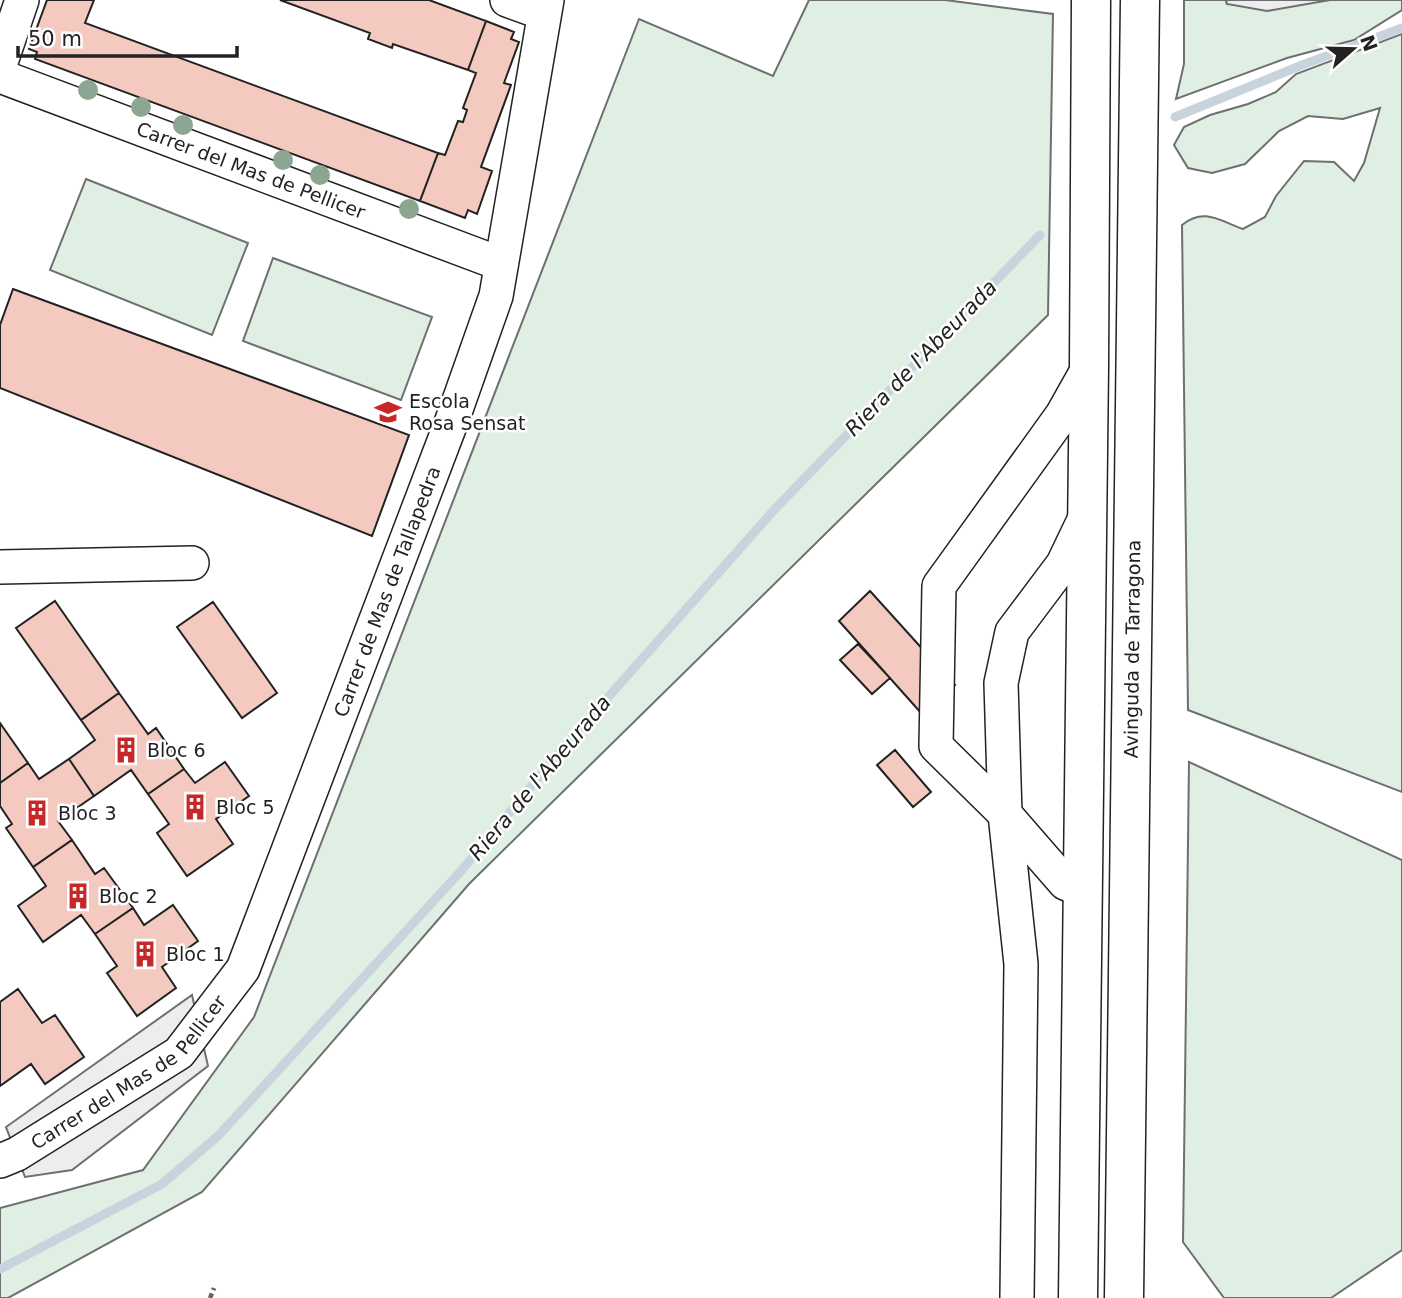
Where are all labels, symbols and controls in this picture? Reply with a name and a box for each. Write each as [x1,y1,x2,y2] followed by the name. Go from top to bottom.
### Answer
[18,14,236,58] scale bar
[1318,14,1388,84] north arrow
[28,27,82,51] text: 50 m
[1356,32,1382,54] text: N
[133,117,369,223] street label: Carrer del Mas de Pellicer
[840,275,1002,441] water label: Riera de l'Abeurada
[409,390,525,434] place label: Escola Rosa Sensat
[373,397,403,427] school or university icon: Escola Rosa Sensat
[329,463,445,720] street label: Carrer de Mas de Tallapedra
[1120,540,1144,758] street label: Avinguda de Tarragona
[464,691,616,865] water label: Riera de l'Abeurada
[111,735,141,765] building icon: Bloc 6
[147,739,206,761] place label: Bloc 6
[180,792,210,822] building icon: Bloc 5
[216,796,275,818] place label: Bloc 5
[22,798,52,828] building icon: Bloc 3
[58,802,117,824] place label: Bloc 3
[63,881,93,911] building icon: Bloc 2
[99,885,158,907] place label: Bloc 2
[130,939,160,969] building icon: Bloc 1
[166,943,225,965] place label: Bloc 1
[27,990,230,1154] street label: Carrer del Mas de Pellicer

